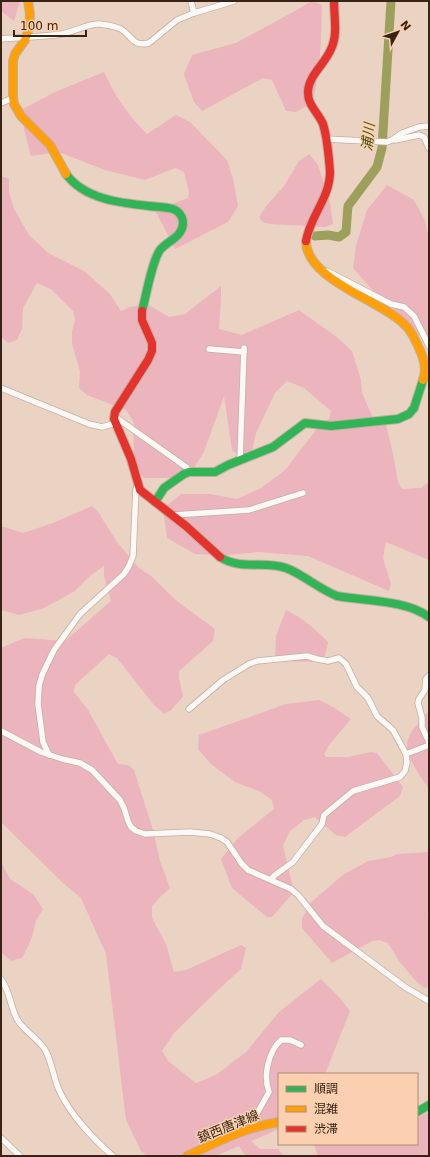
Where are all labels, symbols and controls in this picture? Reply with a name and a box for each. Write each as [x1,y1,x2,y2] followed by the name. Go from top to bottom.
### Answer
[14,12,86,38] scale bar
[378,12,418,52] north arrow
[397,18,413,34] text: N
[20,19,58,33] text: 100 m
[359,120,378,152] water label: 浦川
[278,1073,418,1145] legend
[314,1082,338,1096] text: 順調
[314,1102,338,1116] text: 混雑
[195,1107,261,1146] street label: 鎮西唐津線
[314,1122,338,1136] text: 渋滞

